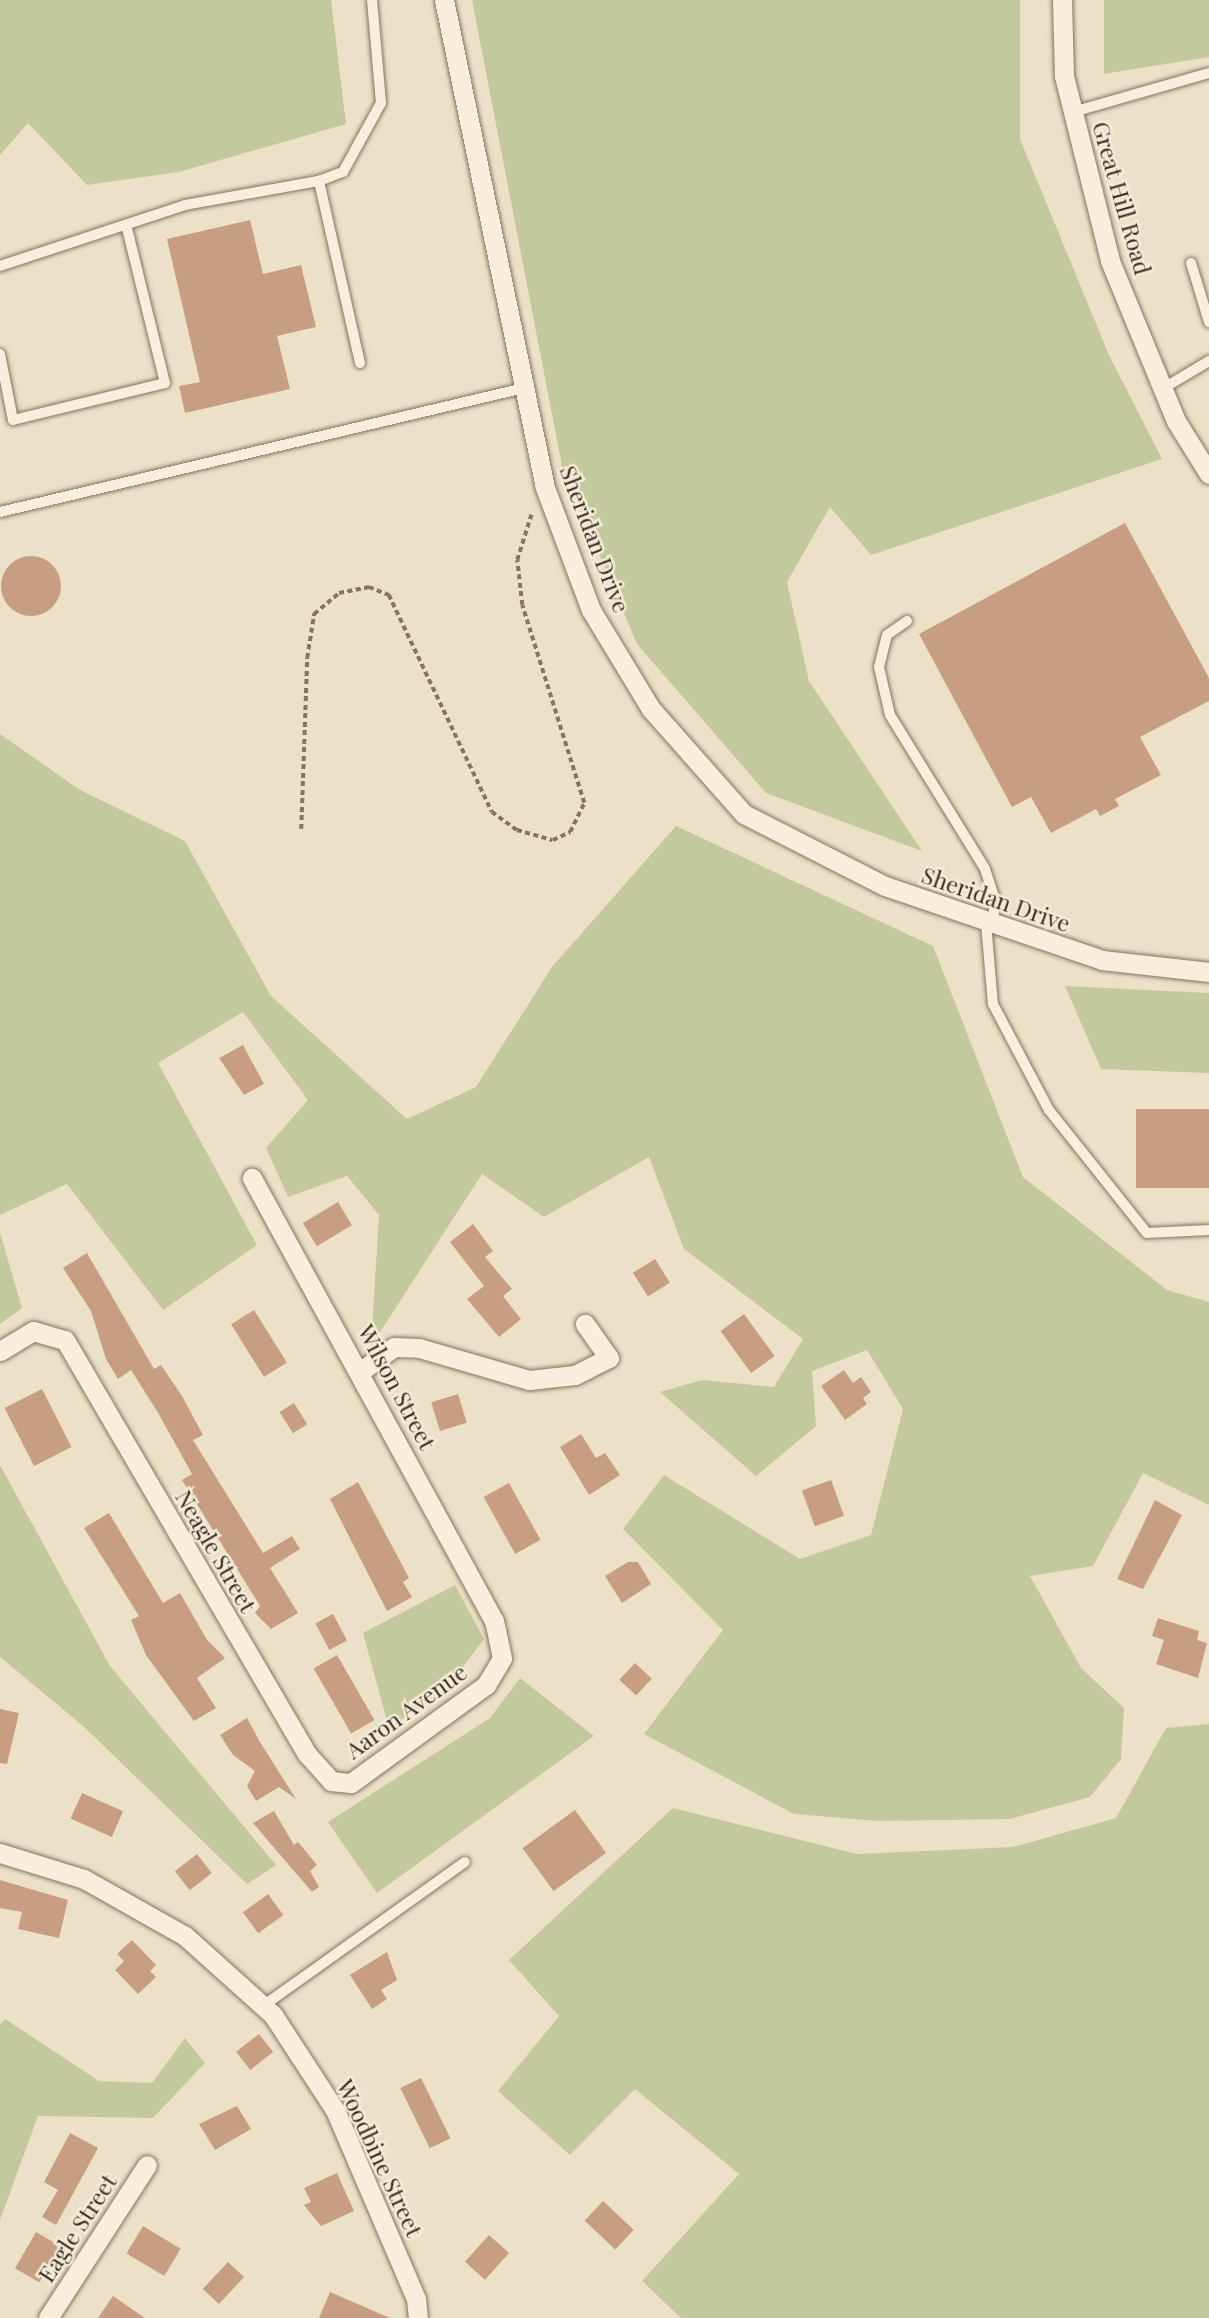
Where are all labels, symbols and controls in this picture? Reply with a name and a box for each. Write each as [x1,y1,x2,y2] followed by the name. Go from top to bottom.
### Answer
[1087,118,1157,278] street label: Great Hill Road
[554,462,636,616] street label: Sheridan Drive
[918,861,1074,937] street label: Sheridan Drive
[352,1320,442,1454] street label: Wilson Street
[170,1485,262,1617] street label: Neagle Street
[340,1658,472,1764] street label: Aaron Avenue
[331,2075,429,2241] street label: Woodbine Street
[32,2169,122,2287] street label: Eagle Street

